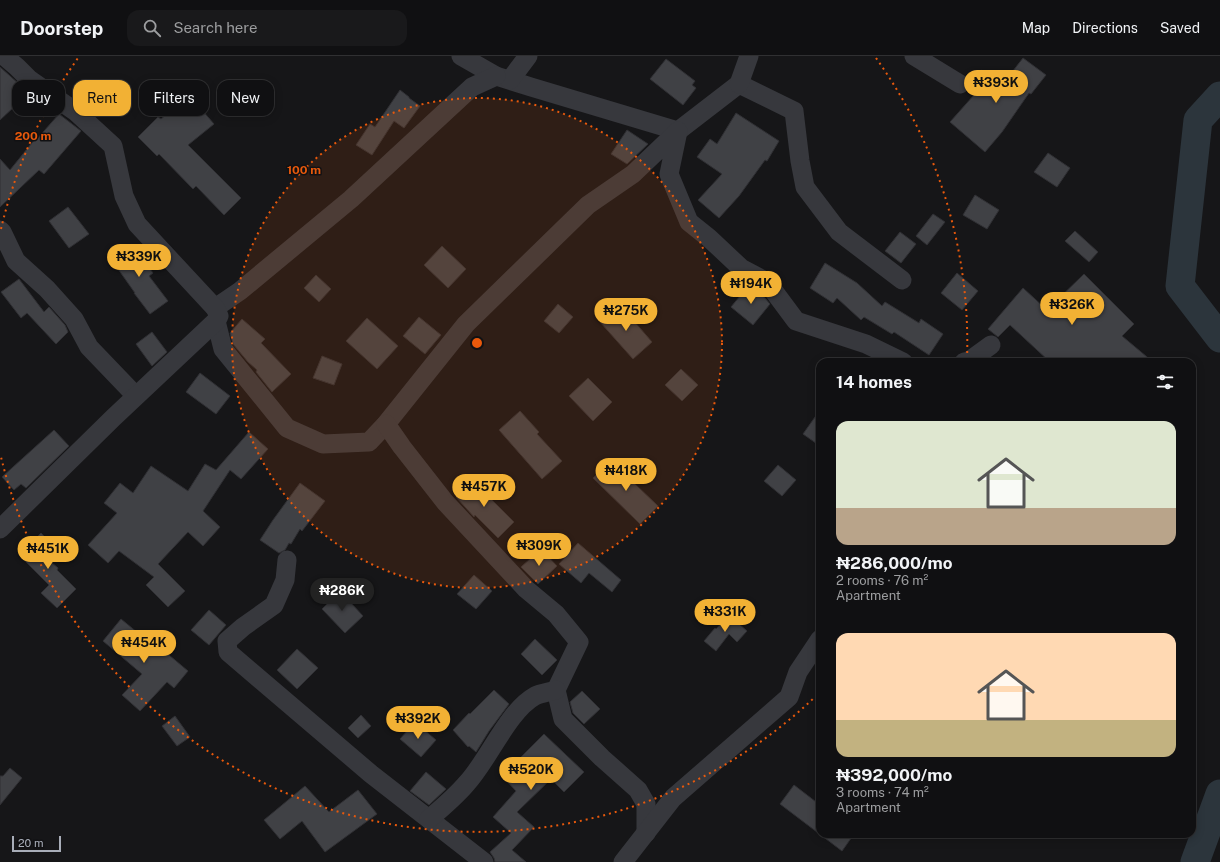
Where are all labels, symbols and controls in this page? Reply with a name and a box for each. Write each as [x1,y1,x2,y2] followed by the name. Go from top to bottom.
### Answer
[127,10,407,46] search box
[20,17,103,39] text: Doorstep
[141,17,163,39] icon: search
[173,19,258,36] text: Search here
[1022,20,1050,36] text: Map
[1072,20,1138,36] text: Directions
[1160,20,1200,36] text: Saved
[968,70,1024,104] pin: ₦393K
[973,75,1019,90] text: ₦393K
[12,80,65,116] chip: Buy
[73,80,131,116] chip: Rent
[139,80,209,116] chip: Filters
[217,80,274,116] chip: New
[15,129,51,143] text: 200 m
[287,163,321,177] text: 100 m
[111,244,167,278] pin: ₦339K
[116,249,162,264] text: ₦339K
[723,271,779,305] pin: ₦194K
[730,276,772,291] text: ₦194K
[1044,292,1100,326] pin: ₦326K
[1049,297,1095,312] text: ₦326K
[598,298,654,332] pin: ₦275K
[603,303,649,318] text: ₦275K
[470,336,484,350] centre of rings
[1154,371,1176,393] icon: filters
[836,372,912,392] text: 14 homes
[970,447,1042,519] icon: home
[598,458,654,492] pin: ₦418K
[605,463,647,478] text: ₦418K
[456,474,512,508] pin: ₦457K
[461,479,507,494] text: ₦457K
[511,533,567,567] pin: ₦309K
[20,536,76,570] pin: ₦451K
[516,538,562,553] text: ₦309K
[27,541,69,556] text: ₦451K
[836,553,952,573] text: ₦286,000/mo
[836,573,928,588] text: 2 rooms · 76 m²
[314,578,370,612] pin: ₦286K
[319,583,365,598] text: ₦286K
[836,588,901,603] text: Apartment
[697,599,753,633] pin: ₦331K
[704,604,746,619] text: ₦331K
[116,630,172,664] pin: ₦454K
[121,635,167,650] text: ₦454K
[970,659,1042,731] icon: home
[390,706,446,740] pin: ₦392K
[395,711,441,726] text: ₦392K
[503,757,559,791] pin: ₦520K
[508,762,554,777] text: ₦520K
[836,765,952,785] text: ₦392,000/mo
[836,785,929,800] text: 3 rooms · 74 m²
[836,800,901,815] text: Apartment
[12,834,61,853] scale bar
[18,837,43,849] text: 20 m

